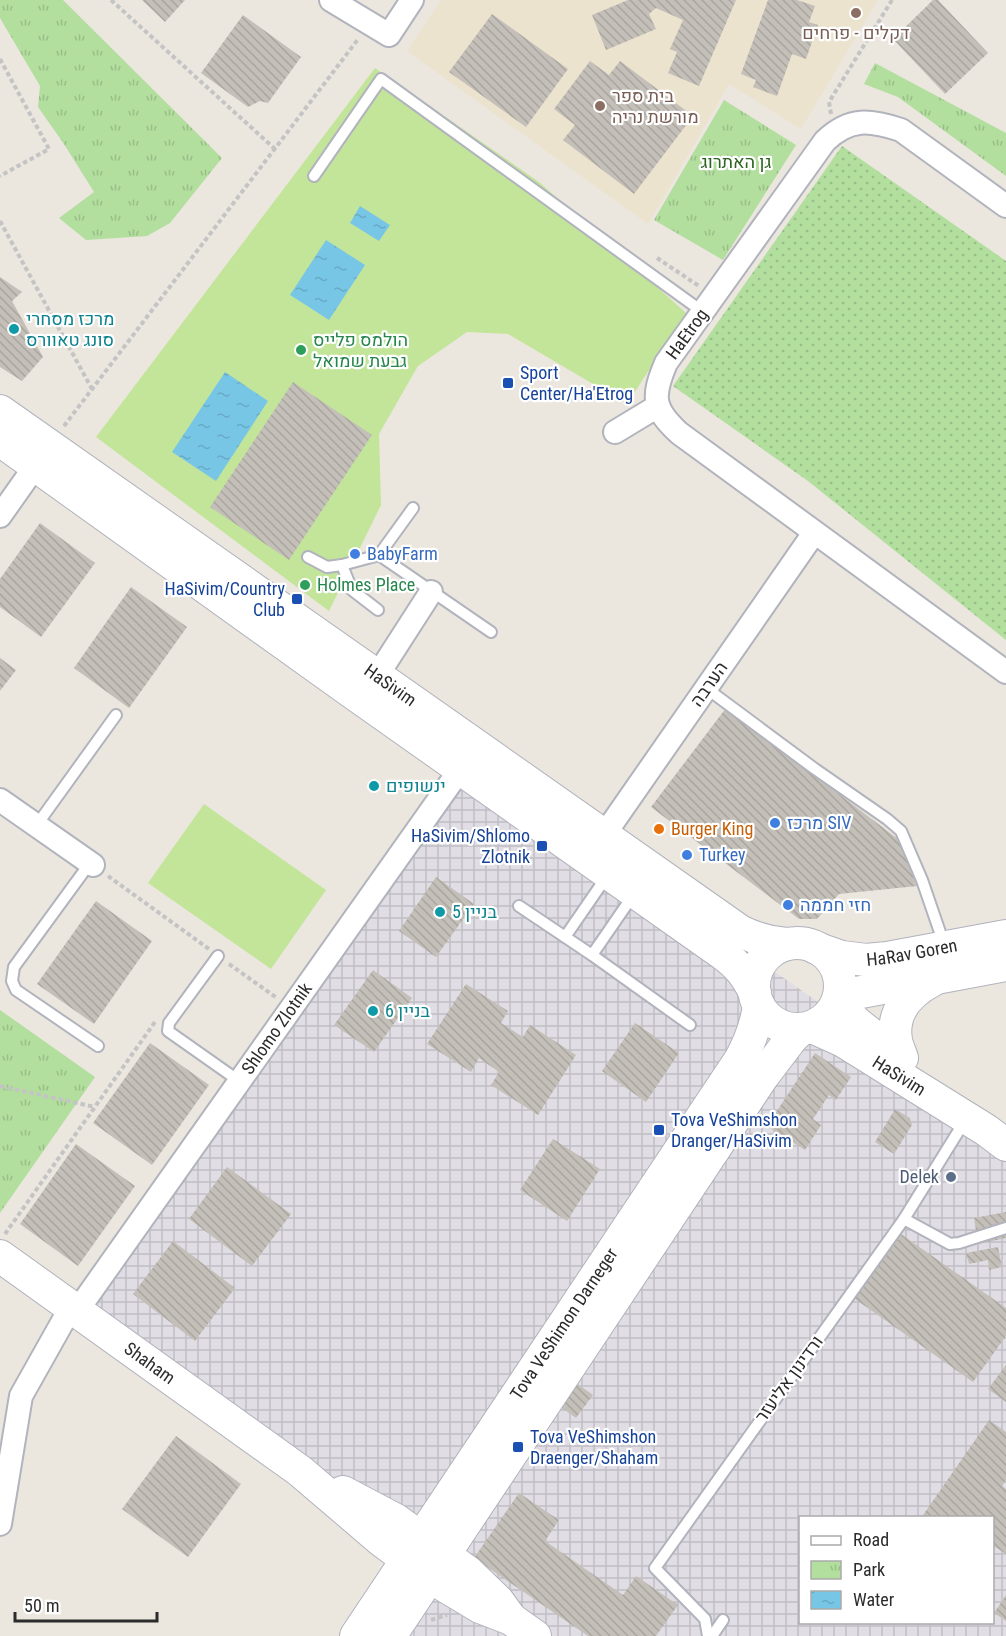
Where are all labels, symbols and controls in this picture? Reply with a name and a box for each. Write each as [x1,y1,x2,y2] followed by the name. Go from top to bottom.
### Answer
[849,6,863,20] marker: דקלים - פרחים
[802,22,910,43] place label: דקלים - פרחים
[612,85,699,127] place label: בית ספר מורשת נריה
[593,99,607,113] marker: בית ספר מורשת נריה
[701,151,771,172] park label: גן האתרוג
[661,304,712,363] street label: HaEtrog
[26,308,115,350] place label: מרכז מסחרי סונג טאוורס
[7,322,21,336] marker: מרכז מסחרי סונג טאוורס
[313,329,408,371] place label: הולמס פלייס גבעת שמואל
[294,343,308,357] marker: הולמס פלייס גבעת שמואל
[520,362,633,404] place label: Sport Center/Ha'Etrog
[501,376,515,390] marker: Sport Center/Ha'Etrog
[367,543,438,564] place label: BabyFarm
[348,547,362,561] marker: BabyFarm
[317,574,415,595] place label: Holmes Place
[165,578,286,620] place label: HaSivim/Country Club
[298,578,312,592] marker: Holmes Place
[290,592,304,606] marker: HaSivim/Country Club
[686,657,732,710] street label: הערבה
[361,659,421,710] street label: HaSivim
[386,775,446,796] place label: ינשופים
[367,779,381,793] marker: ינשופים
[787,812,851,833] place label: מרכז SIV
[768,816,782,830] marker: מרכז SIV
[671,818,753,839] place label: Burger King
[652,822,666,836] marker: Burger King
[411,825,530,867] place label: HaSivim/Shlomo Zlotnik
[535,839,549,853] marker: HaSivim/Shlomo Zlotnik
[699,844,746,865] place label: Turkey
[680,848,694,862] marker: Turkey
[800,894,871,915] place label: חזי חממה
[781,898,795,912] marker: חזי חממה
[452,901,498,922] place label: בניין 5
[433,905,447,919] marker: בניין 5
[865,934,959,970] street label: HaRav Goren
[237,979,316,1078] street label: Shlomo Zlotnik
[385,1000,431,1021] place label: בניין 6
[366,1004,380,1018] marker: בניין 6
[869,1051,930,1100] street label: HaSivim
[671,1109,797,1151] place label: Tova VeShimshon Dranger/HaSivim
[652,1123,666,1137] marker: Tova VeShimshon Dranger/HaSivim
[900,1166,939,1187] place label: Delek
[944,1170,958,1184] marker: Delek
[506,1243,622,1404] street label: Tova VeShimon Darneger
[750,1331,827,1426] street label: ורדינון אליעזר
[120,1337,179,1388] street label: Shaham
[530,1426,658,1468] place label: Tova VeShimshon Draenger/Shaham
[511,1440,525,1454] marker: Tova VeShimshon Draenger/Shaham
[799,1516,994,1624] legend
[853,1529,889,1550] text: Road
[853,1559,885,1580] text: Park
[15,1585,158,1623] scale bar
[853,1589,895,1610] text: Water
[24,1595,59,1616] text: 50 m

